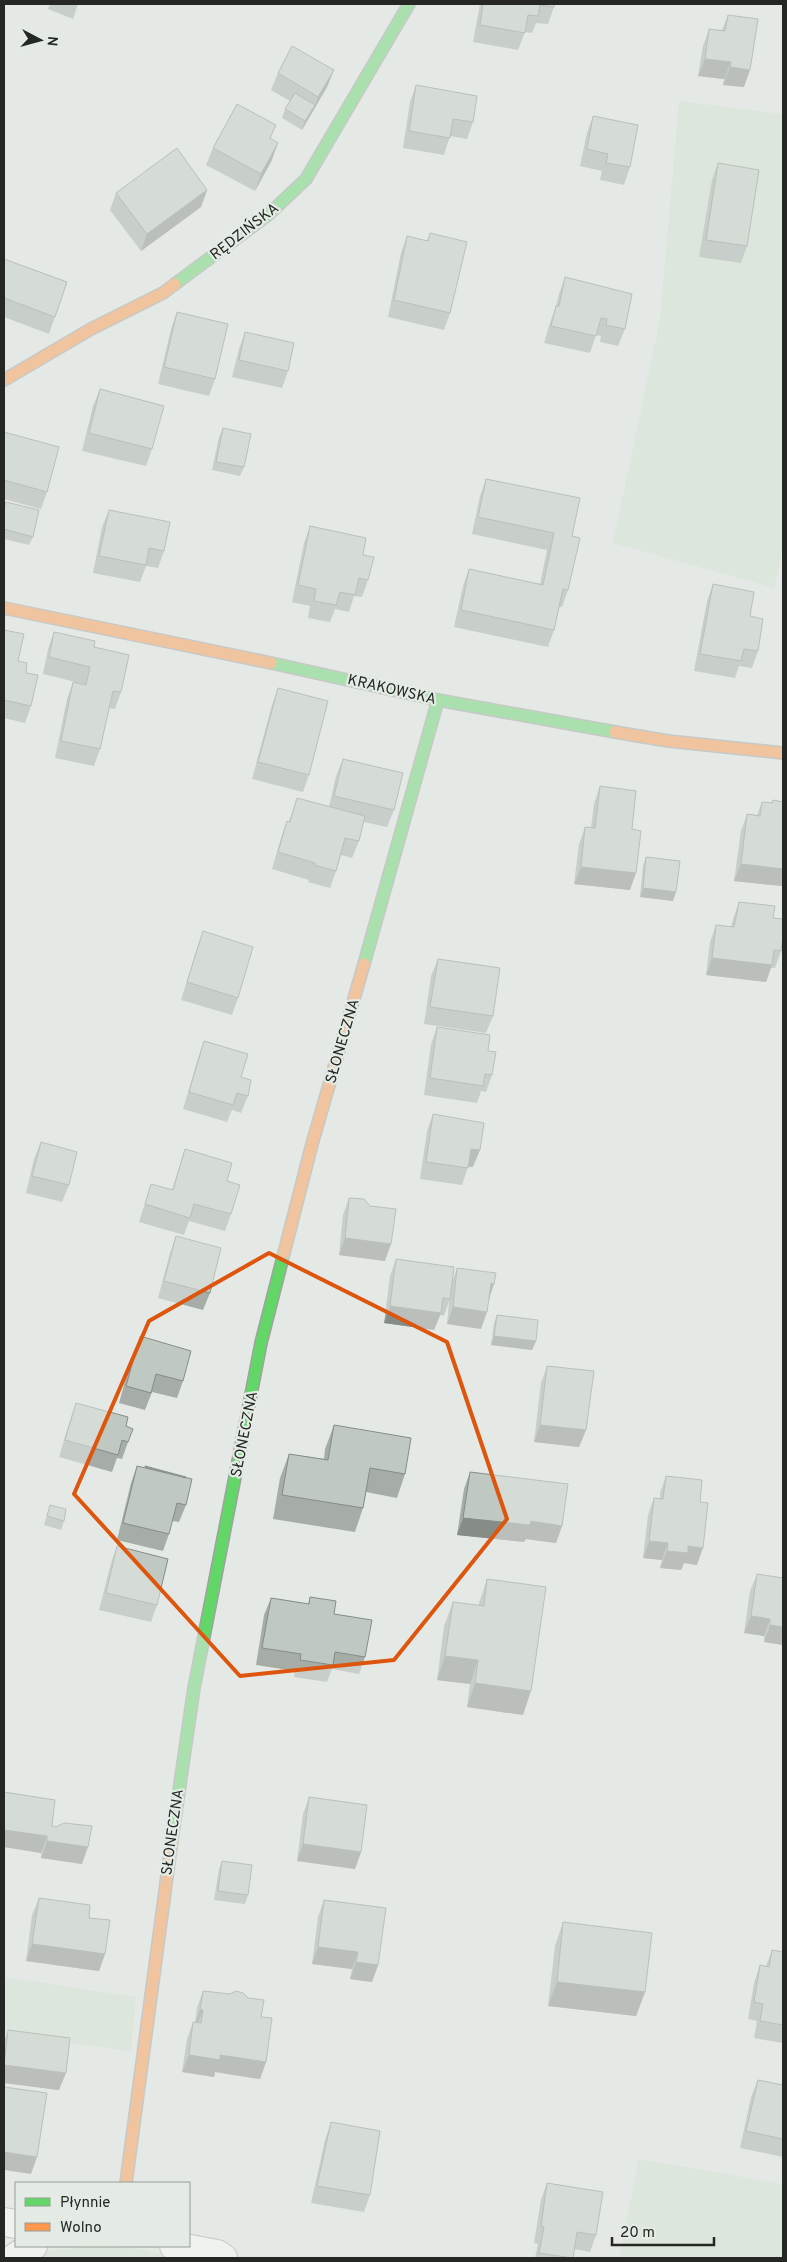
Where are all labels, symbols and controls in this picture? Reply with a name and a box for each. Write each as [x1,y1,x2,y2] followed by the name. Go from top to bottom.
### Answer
[15,15,65,65] north arrow
[42,35,60,47] text: N
[206,199,283,265] street label: RĘDZIŃSKA
[345,671,438,710] street label: KRAKOWSKA
[322,997,365,1086] street label: SŁONECZNA
[228,1390,263,1479] street label: SŁONECZNA
[158,1788,189,1877] street label: SŁONECZNA
[15,2182,190,2247] legend
[60,2194,110,2213] text: Płynnie
[612,2214,714,2246] scale bar
[60,2219,102,2238] text: Wolno
[620,2224,655,2243] text: 20 m

